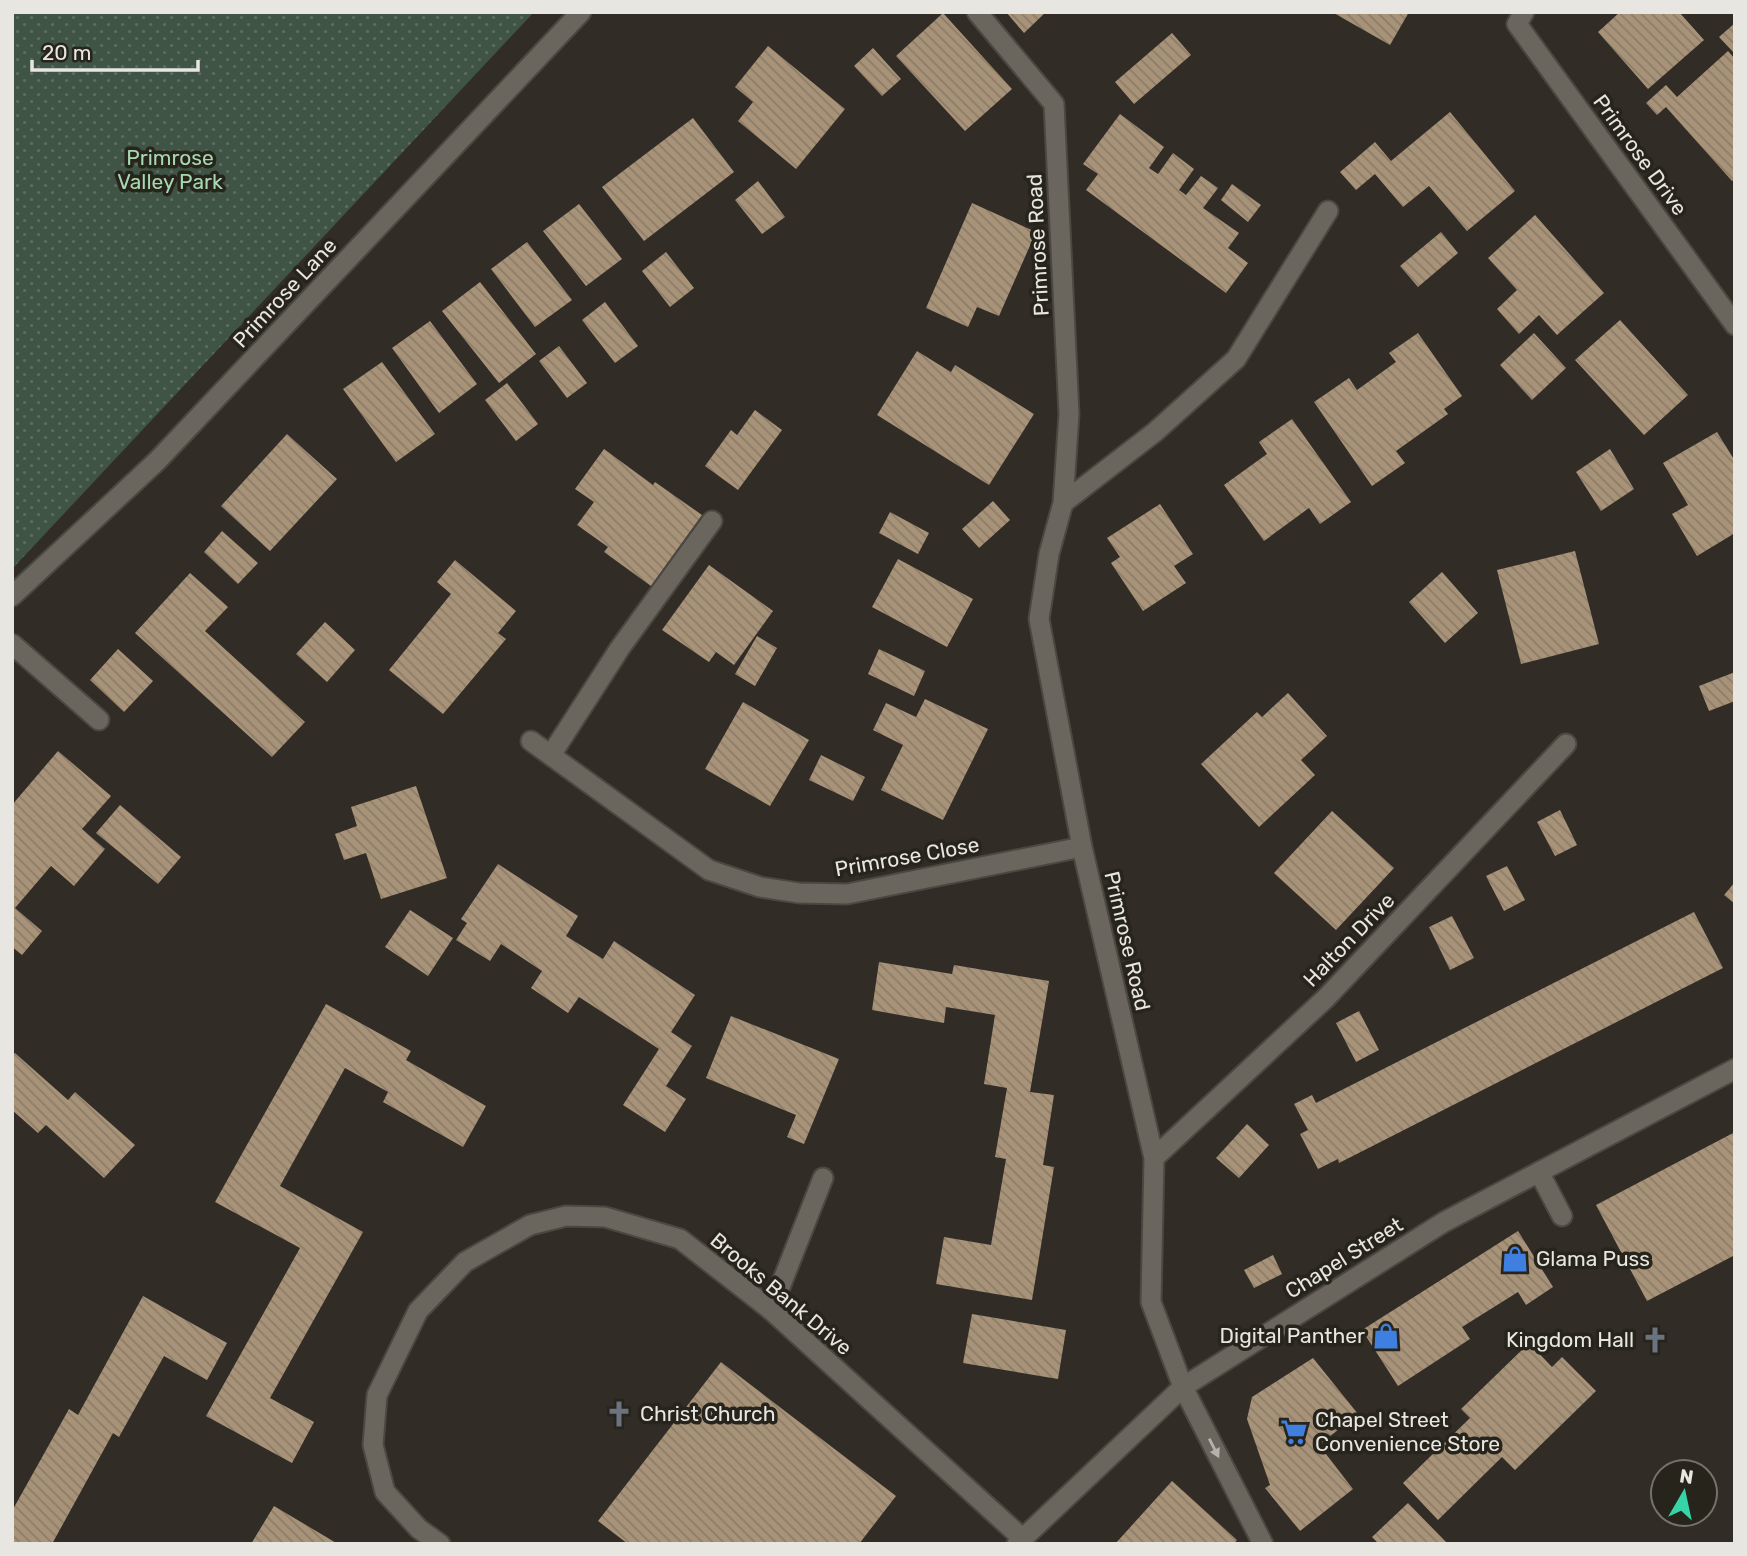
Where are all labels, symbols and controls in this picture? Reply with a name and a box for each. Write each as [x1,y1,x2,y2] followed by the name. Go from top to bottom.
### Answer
[32,28,198,72] scale bar
[42,40,91,65] text: 20 m
[1588,89,1693,220] street label: Primrose Drive
[117,145,223,194] park label: Primrose Valley Park
[1021,173,1054,317] street label: Primrose Road
[228,233,342,353] street label: Primrose Lane
[833,831,981,882] street label: Primrose Close
[1099,869,1156,1013] street label: Primrose Road
[1298,888,1399,992] street label: Halton Drive
[1280,1212,1407,1304] street label: Chapel Street
[705,1227,857,1360] street label: Brooks Bank Drive
[1500,1244,1530,1274] shop icon: Glama Puss
[1536,1246,1650,1271] place label: Glama Puss
[1371,1321,1401,1351] shop icon: Digital Panther
[1220,1323,1365,1348] place label: Digital Panther
[1640,1325,1670,1355] church icon: Kingdom Hall
[1506,1327,1634,1352] place label: Kingdom Hall
[604,1399,634,1429] church icon: Christ Church
[640,1401,775,1426] place label: Christ Church
[1315,1407,1500,1456] place label: Chapel Street Convenience Store
[1279,1417,1309,1447] supermarket icon: Chapel Street Convenience Store
[1209,1438,1220,1458] one-way arrow
[1649,1458,1719,1528] north arrow
[1678,1464,1695,1489] text: N

